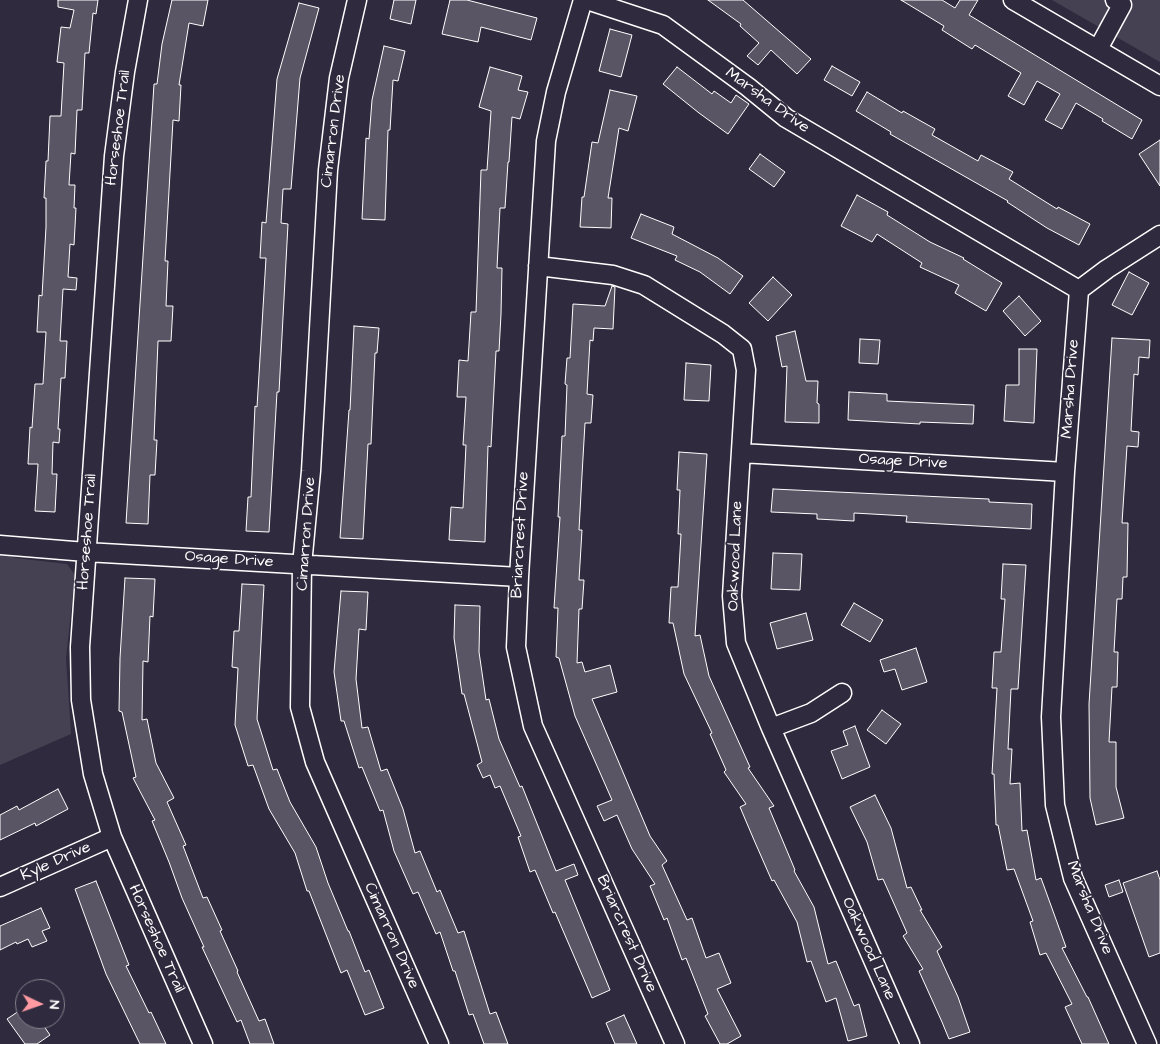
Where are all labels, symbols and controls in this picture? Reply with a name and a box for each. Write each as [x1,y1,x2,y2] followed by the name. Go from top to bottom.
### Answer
[721,64,813,138] street label: Marsha Drive
[102,69,136,187] street label: Horseshoe Trail
[318,73,350,189] street label: Cimarron Drive
[1058,339,1084,439] street label: Marsha Drive
[858,450,948,474] street label: Osage Drive
[508,471,534,599] street label: Briarcrest Drive
[74,473,102,591] street label: Horseshoe Trail
[293,476,321,592] street label: Cimarron Drive
[724,501,748,611] street label: Oakwood Lane
[184,547,274,573] street label: Osage Drive
[18,838,94,886] street label: Kyle Drive
[1062,858,1116,958] street label: Marsha Drive
[591,872,661,996] street label: Briarcrest Drive
[359,880,423,992] street label: Cimarron Drive
[124,882,188,996] street label: Horseshoe Trail
[837,895,899,1003] street label: Oakwood Lane
[15,979,65,1029] north arrow
[44,1000,64,1010] text: N

